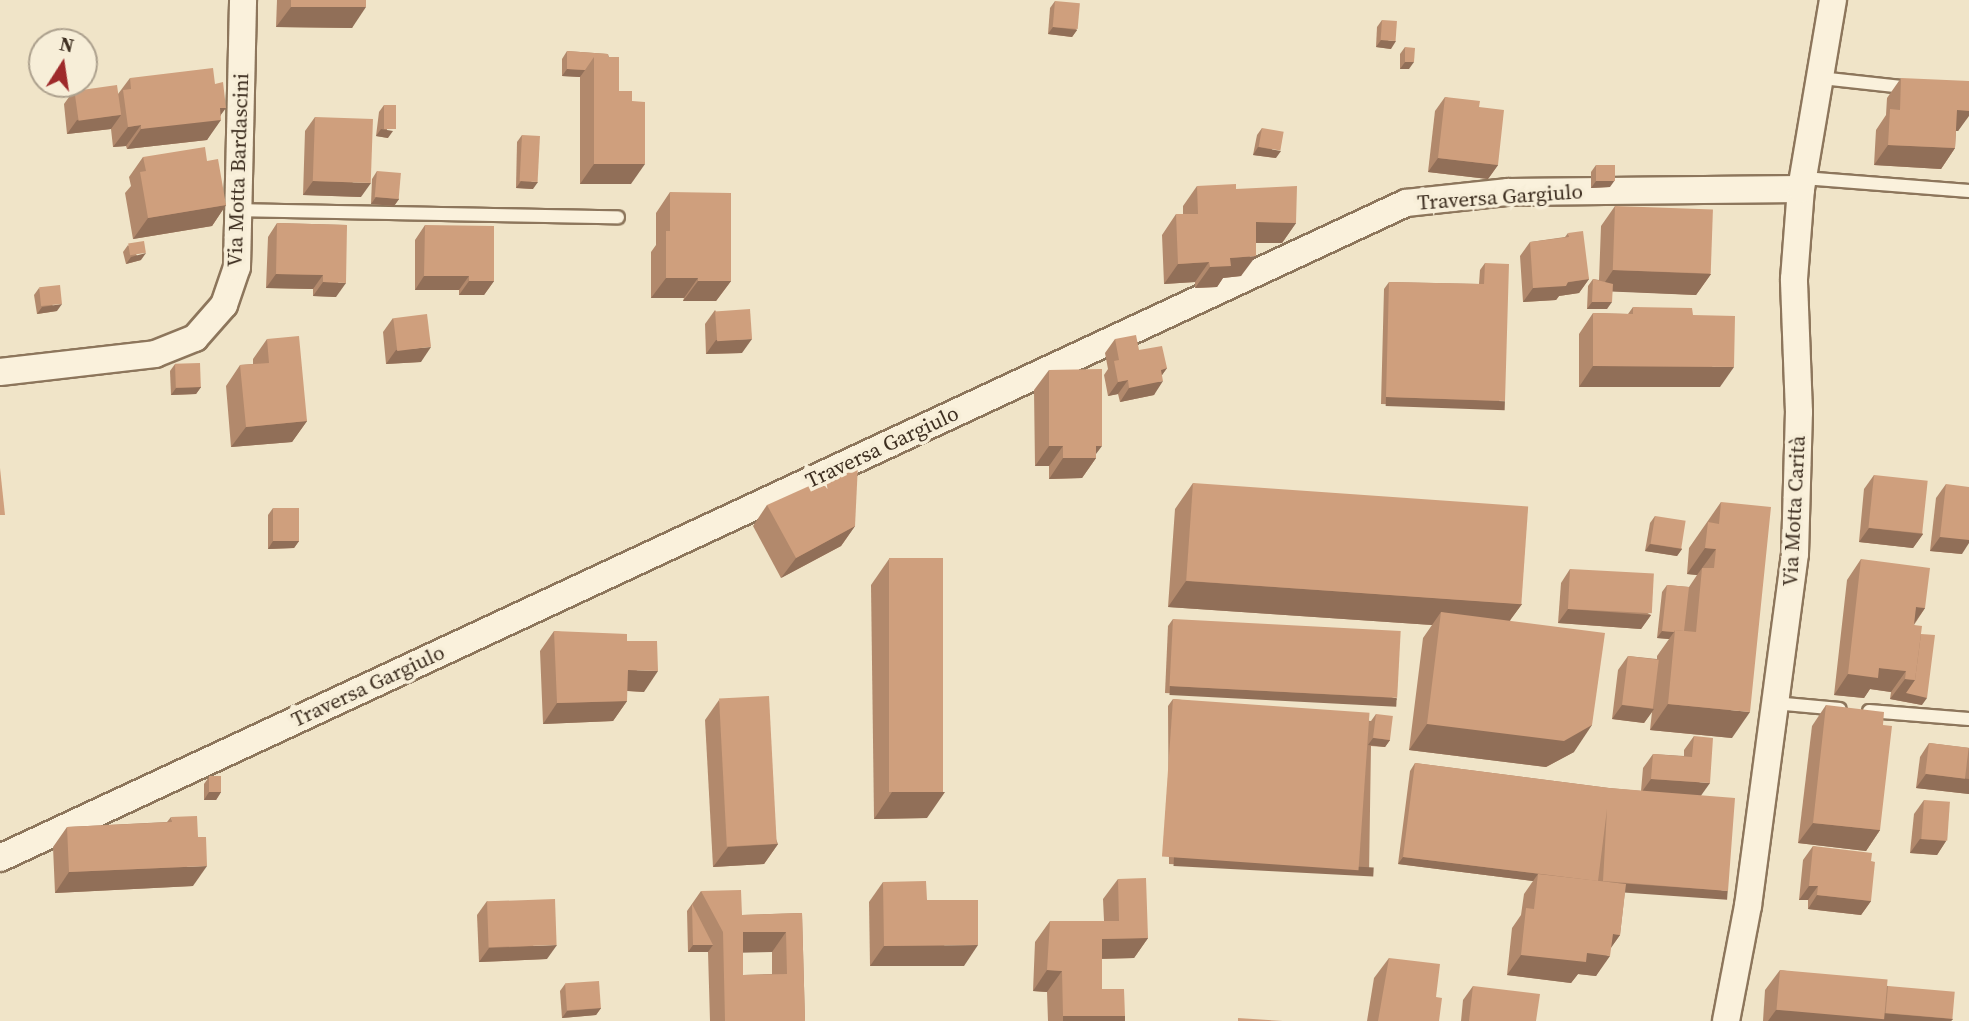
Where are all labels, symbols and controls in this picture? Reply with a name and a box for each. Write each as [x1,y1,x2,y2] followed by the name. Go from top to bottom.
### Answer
[28,28,98,98] north arrow
[57,30,76,59] text: N
[222,73,254,267] street label: Via Motta Bardascini
[1416,179,1584,215] street label: Traversa Gargiulo
[801,401,963,493] street label: Traversa Gargiulo
[1777,435,1811,587] street label: Via Motta Carità
[287,640,449,732] street label: Traversa Gargiulo

